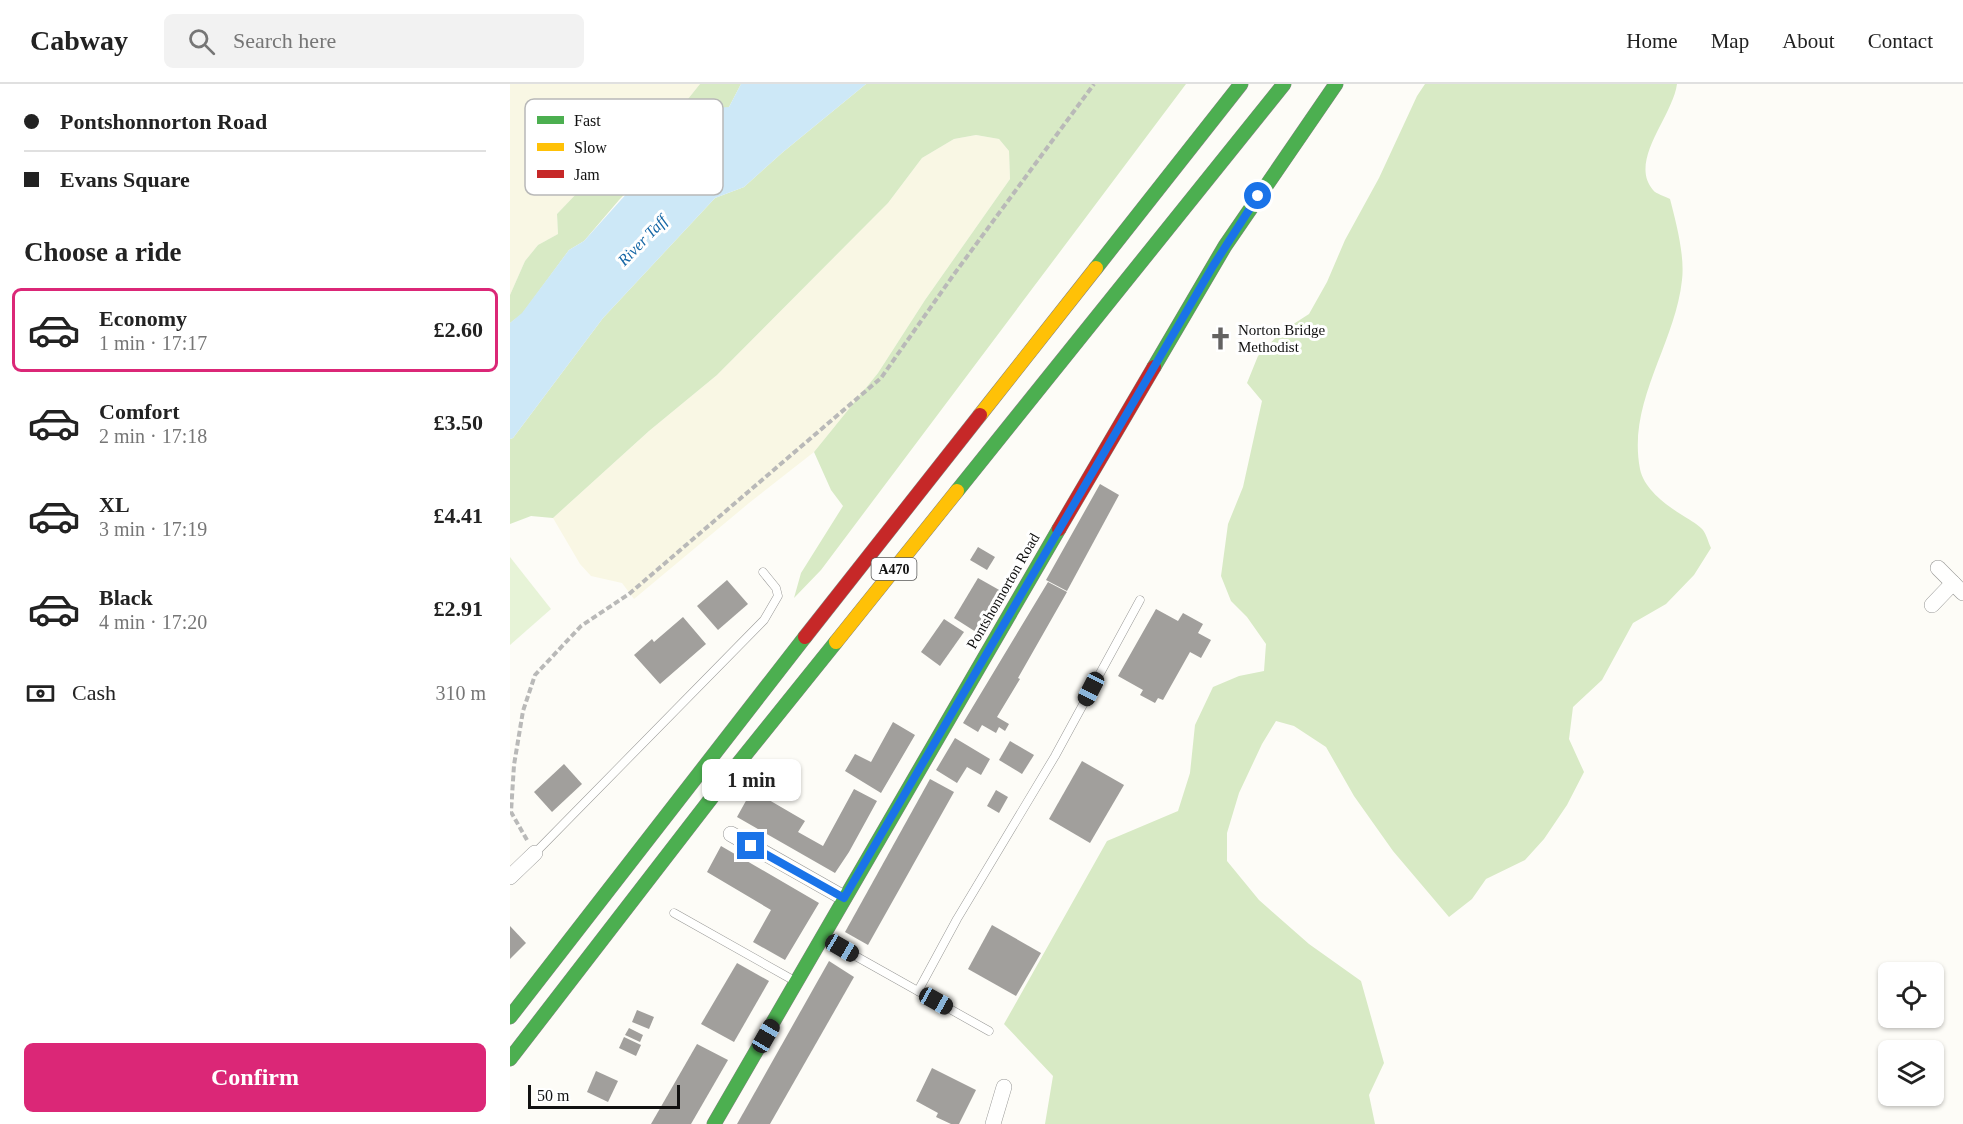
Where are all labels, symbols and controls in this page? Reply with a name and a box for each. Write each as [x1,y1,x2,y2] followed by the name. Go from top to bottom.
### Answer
[164,14,584,68] search box
[30,25,128,56] text: Cabway
[185,25,218,58] icon: search
[233,28,336,53] text: Search here
[1626,29,1678,53] text: Home
[1711,29,1749,53] text: Map
[1782,29,1835,53] text: About
[1868,29,1933,53] text: Contact
[525,99,723,195] legend
[60,109,267,134] text: Pontshonnorton Road
[574,112,601,129] text: Fast
[574,139,607,156] text: Slow
[574,166,600,183] text: Jam
[60,167,190,192] text: Evans Square
[1244,182,1271,209] route start
[614,210,673,270] water label: River Taff
[24,237,182,267] text: Choose a ride
[27,303,81,357] icon: car
[99,306,187,331] text: Economy
[434,317,483,342] text: £2.60
[1238,322,1325,355] place label: Norton Bridge Methodist
[1207,326,1233,352] church icon: Norton Bridge Methodist
[99,332,207,354] text: 1 min · 17:17
[27,396,81,450] icon: car
[99,399,180,424] text: Comfort
[434,410,483,435] text: £3.50
[99,425,207,447] text: 2 min · 17:18
[27,489,81,543] icon: car
[99,492,130,517] text: XL
[434,503,483,528] text: £4.41
[99,518,207,540] text: 3 min · 17:19
[963,530,1043,651] street label: Pontshonnorton Road
[872,558,916,580] road number: A470
[27,582,81,636] icon: car
[99,585,153,610] text: Black
[434,596,483,621] text: £2.91
[99,611,207,633] text: 4 min · 17:20
[1075,669,1107,709] car
[24,677,57,710] icon: cash
[72,680,116,705] text: Cash
[435,682,486,704] text: 310 m
[702,759,800,801] callout: 1 min
[727,769,776,791] text: 1 min
[737,832,764,859] route end
[822,931,862,965] car
[1878,962,1944,1106] map controls
[1878,962,1944,1028] button: locate
[916,984,956,1018] car
[749,1016,783,1056] car
[1878,1040,1944,1106] button: layers
[24,1043,486,1112] button: Confirm
[528,1082,680,1110] scale bar
[537,1087,569,1104] text: 50 m

